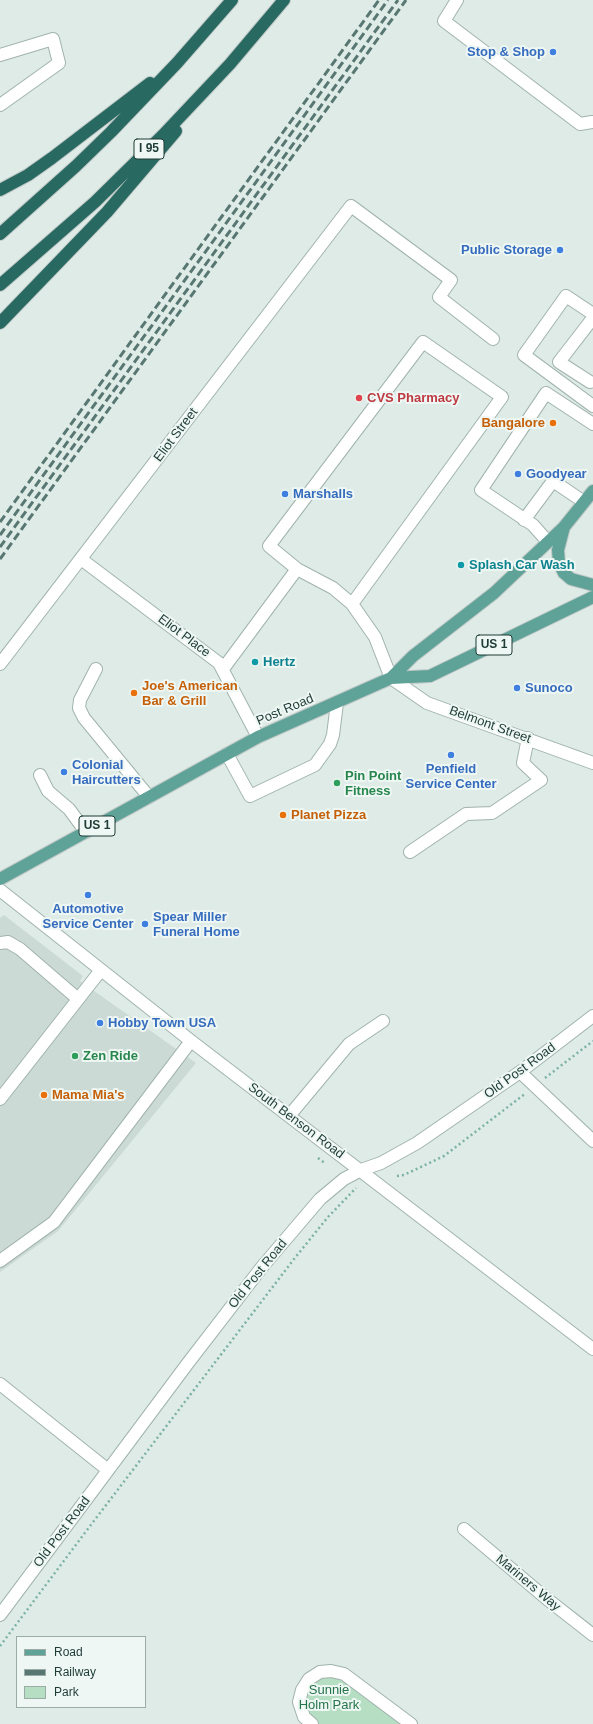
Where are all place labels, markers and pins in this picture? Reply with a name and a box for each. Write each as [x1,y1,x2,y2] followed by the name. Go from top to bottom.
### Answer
[467,44,545,60] place label: Stop & Shop
[548,47,558,57] marker: Stop & Shop
[461,242,552,258] place label: Public Storage
[555,245,565,255] marker: Public Storage
[367,390,459,406] place label: CVS Pharmacy
[354,393,364,403] marker: CVS Pharmacy
[481,415,545,431] place label: Bangalore
[548,418,558,428] marker: Bangalore
[526,466,587,482] place label: Goodyear
[513,469,523,479] marker: Goodyear
[293,486,353,502] place label: Marshalls
[280,489,290,499] marker: Marshalls
[469,557,575,573] place label: Splash Car Wash
[456,560,466,570] marker: Splash Car Wash
[263,654,296,670] place label: Hertz
[250,657,260,667] marker: Hertz
[142,678,238,709] place label: Joe's American Bar & Grill
[525,680,573,696] place label: Sunoco
[512,683,522,693] marker: Sunoco
[129,688,139,698] marker: Joe's American Bar & Grill
[446,750,456,760] marker: Penfield Service Center
[72,757,141,788] place label: Colonial Haircutters
[405,761,497,792] place label: Penfield Service Center
[59,767,69,777] marker: Colonial Haircutters
[345,768,401,799] place label: Pin Point Fitness
[332,778,342,788] marker: Pin Point Fitness
[291,807,366,823] place label: Planet Pizza
[278,810,288,820] marker: Planet Pizza
[83,890,93,900] marker: Automotive Service Center
[42,901,134,932] place label: Automotive Service Center
[153,909,240,940] place label: Spear Miller Funeral Home
[140,919,150,929] marker: Spear Miller Funeral Home
[108,1015,216,1031] place label: Hobby Town USA
[95,1018,105,1028] marker: Hobby Town USA
[83,1048,138,1064] place label: Zen Ride
[70,1051,80,1061] marker: Zen Ride
[52,1087,124,1103] place label: Mama Mia's
[39,1090,49,1100] marker: Mama Mia's

